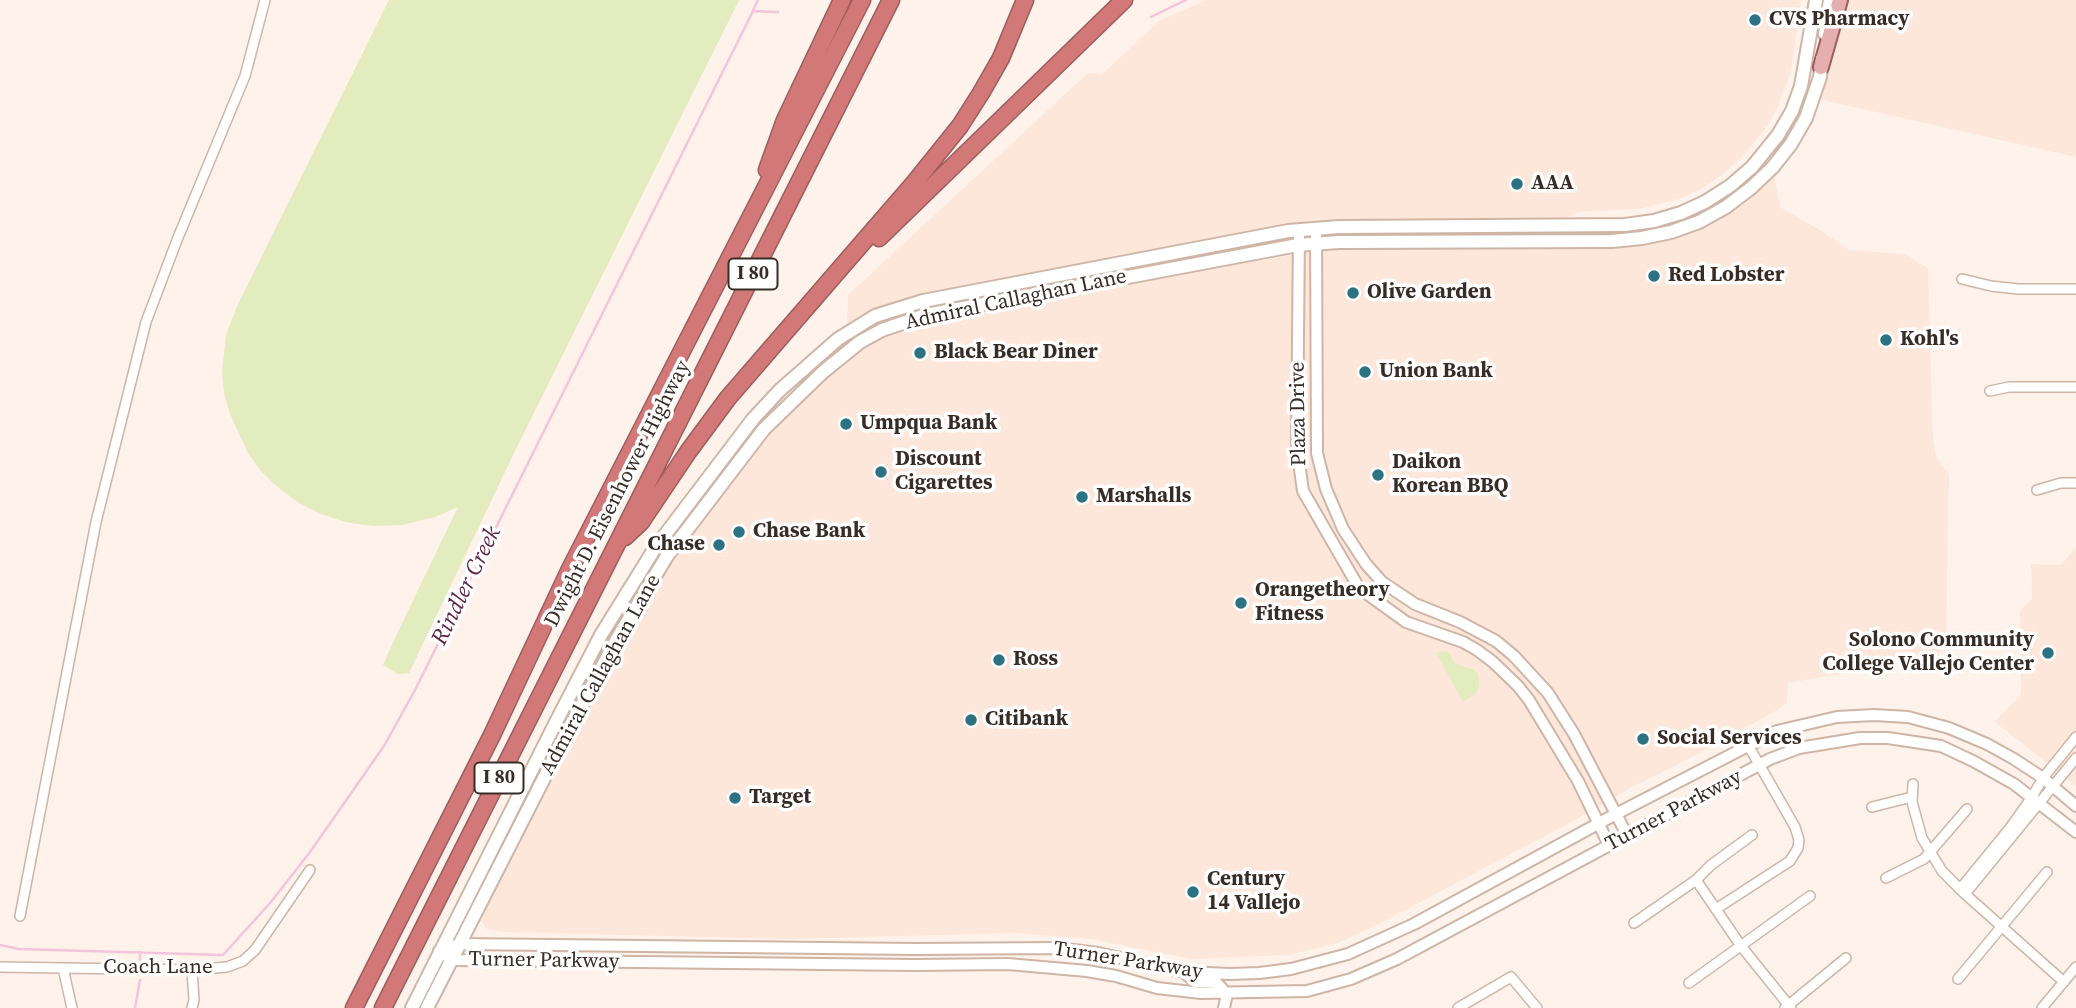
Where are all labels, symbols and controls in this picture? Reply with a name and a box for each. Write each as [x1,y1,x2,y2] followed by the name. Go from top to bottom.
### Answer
[1769,7,1909,33] place label: CVS Pharmacy
[1747,12,1763,28] marker: CVS Pharmacy
[1531,171,1574,197] place label: AAA
[1509,176,1525,192] marker: AAA
[728,258,778,290] road number: I 80
[1668,263,1784,289] place label: Red Lobster
[903,264,1129,336] street label: Admiral Callaghan Lane
[1646,268,1662,284] marker: Red Lobster
[1367,280,1492,306] place label: Olive Garden
[1345,285,1361,301] marker: Olive Garden
[1900,327,1959,353] place label: Kohl's
[1878,332,1894,348] marker: Kohl's
[934,340,1098,366] place label: Black Bear Diner
[912,345,928,361] marker: Black Bear Diner
[540,357,696,631] street label: Dwight D. Eisenhower Highway
[1379,359,1493,385] place label: Union Bank
[1285,361,1313,467] street label: Plaza Drive
[1357,364,1373,380] marker: Union Bank
[860,411,997,437] place label: Umpqua Bank
[838,416,854,432] marker: Umpqua Bank
[895,447,993,497] place label: Discount Cigarettes
[1392,450,1508,500] place label: Daikon Korean BBQ
[873,464,889,480] marker: Discount Cigarettes
[1370,467,1386,483] marker: Daikon Korean BBQ
[1096,484,1191,510] place label: Marshalls
[1074,489,1090,505] marker: Marshalls
[753,519,865,545] place label: Chase Bank
[426,522,508,650] water label: Rindler Creek
[731,524,747,540] marker: Chase Bank
[647,532,705,558] place label: Chase
[711,537,727,553] marker: Chase
[535,570,667,780] street label: Admiral Callaghan Lane
[1255,578,1390,628] place label: Orangetheory Fitness
[1233,595,1249,611] marker: Orangetheory Fitness
[1822,628,2034,678] place label: Solono Community College Vallejo Center
[2040,645,2056,661] marker: Solono Community College Vallejo Center
[1013,647,1058,673] place label: Ross
[991,652,1007,668] marker: Ross
[985,707,1068,733] place label: Citibank
[963,712,979,728] marker: Citibank
[1657,726,1801,752] place label: Social Services
[1635,731,1651,747] marker: Social Services
[475,762,524,793] road number: I 80
[1602,765,1746,857] street label: Turner Parkway
[749,785,811,811] place label: Target
[727,790,743,806] marker: Target
[1207,867,1300,917] place label: Century 14 Vallejo
[1185,884,1201,900] marker: Century 14 Vallejo
[1052,937,1204,985] street label: Turner Parkway
[468,947,620,975] street label: Turner Parkway
[103,955,213,981] street label: Coach Lane

